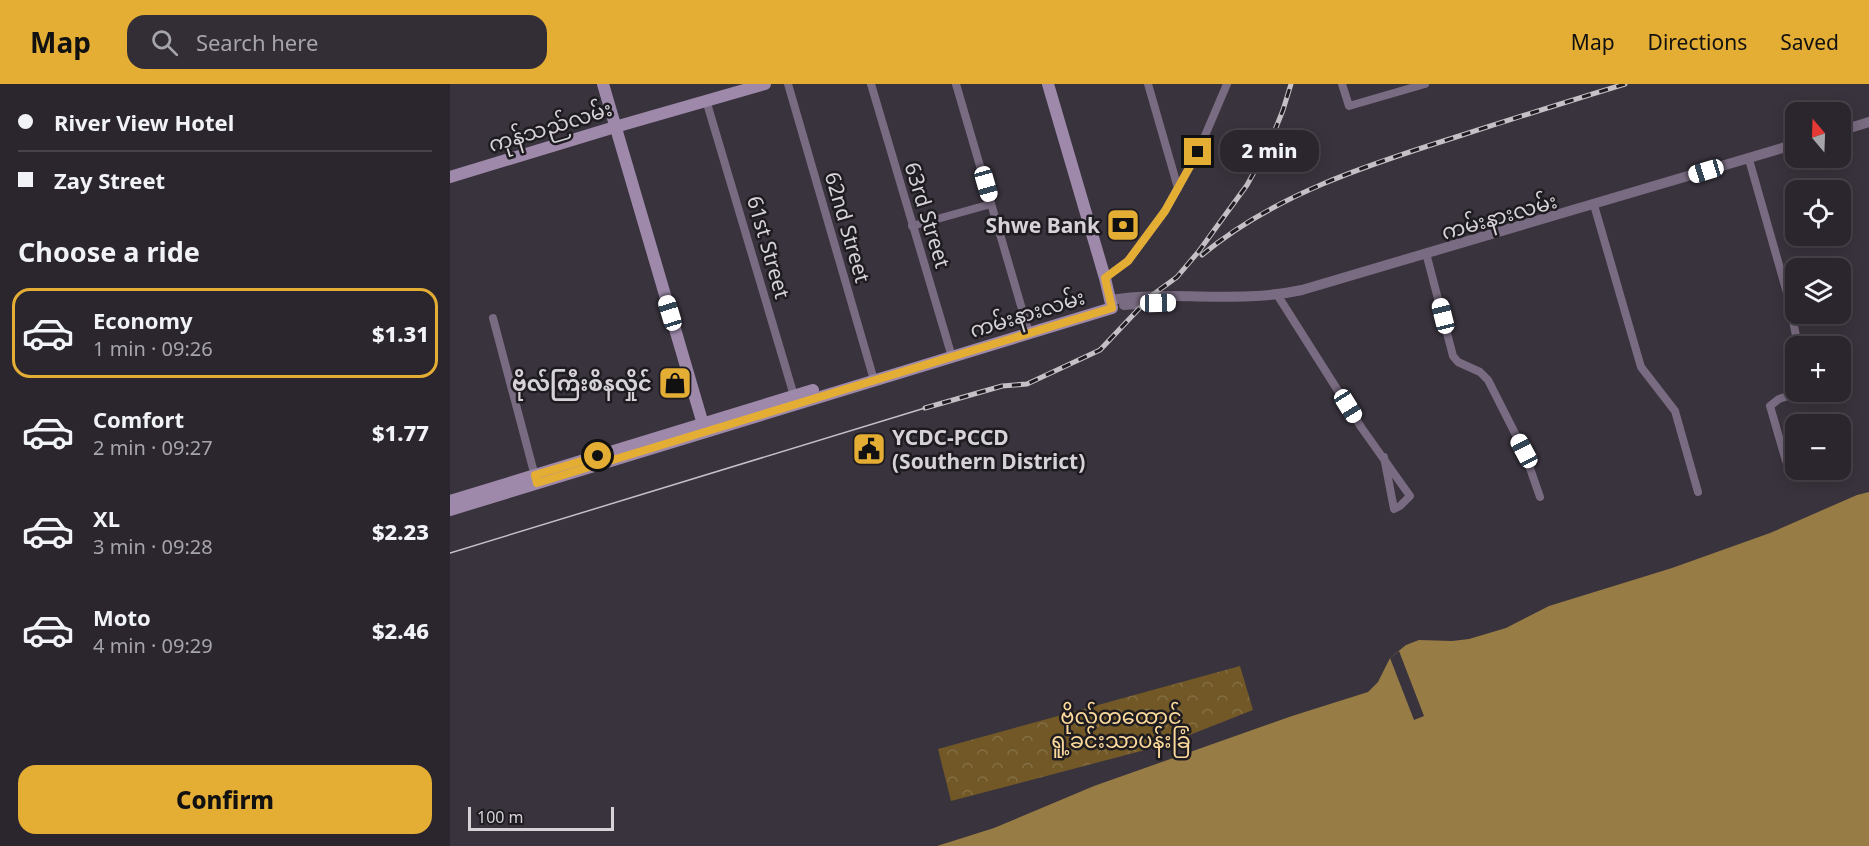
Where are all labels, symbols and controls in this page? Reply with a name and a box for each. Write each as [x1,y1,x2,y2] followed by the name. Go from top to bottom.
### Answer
[127,15,547,69] search box
[30,23,91,61] text: Map
[148,26,181,59] icon: search
[196,27,318,57] text: Search here
[1571,28,1615,56] text: Map
[1648,28,1747,56] text: Directions
[1780,28,1839,56] text: Saved
[485,93,616,162] street label: ကုန်သည်လမ်း
[1785,102,1851,168] north arrow
[1785,102,1851,480] map controls
[54,107,234,137] text: River View Hotel
[1219,131,1318,173] callout: 2 min
[1242,137,1297,164] text: 2 min
[1184,138,1211,165] route end
[1686,157,1726,185] car
[899,159,957,272] street label: 63rd Street
[972,164,1000,204] car
[54,165,165,195] text: Zay Street
[819,168,877,286] street label: 62nd Street
[1785,180,1851,246] button: locate
[1438,185,1561,250] street label: ကမ်းနားလမ်း
[741,192,797,302] street label: 61st Street
[1105,207,1141,243] bank icon: Shwe Bank
[986,211,1101,239] place label: Shwe Bank
[18,233,200,270] text: Choose a ride
[1785,258,1851,324] button: layers
[966,281,1089,348] street label: ကမ်းနားလမ်း
[656,293,684,333] car
[1140,294,1176,312] car
[1430,296,1456,336] car
[93,305,192,335] text: Economy
[21,306,75,360] icon: car
[372,318,429,348] text: $1.31
[93,335,213,362] text: 1 min · 09:26
[1785,336,1851,402] button: +
[657,365,693,401] shop icon: ဗိုလ်ကြီးစိနလှိုင်
[512,368,652,401] place label: ဗိုလ်ကြီးစိနလှိုင်
[1331,386,1365,426] car
[93,404,184,434] text: Comfort
[21,405,75,459] icon: car
[1785,414,1851,480] button: −
[372,417,429,447] text: $1.77
[892,423,1085,475] place label: YCDC-PCCD (Southern District)
[851,431,887,467] public building icon: YCDC-PCCD (Southern District)
[1508,431,1540,471] car
[93,434,213,461] text: 2 min · 09:27
[584,442,611,469] route start
[93,503,120,533] text: XL
[21,504,75,558] icon: car
[372,516,429,546] text: $2.23
[93,533,213,560] text: 3 min · 09:28
[93,602,151,632] text: Moto
[21,603,75,657] icon: car
[372,615,429,645] text: $2.46
[93,632,213,659] text: 4 min · 09:29
[1051,701,1191,758] park label: ဗိုလ်တထောင် ရူ့ခင်းသာပန်းခြံ
[18,765,432,834] button: Confirm
[468,804,614,832] scale bar
[477,806,524,828] text: 100 m

